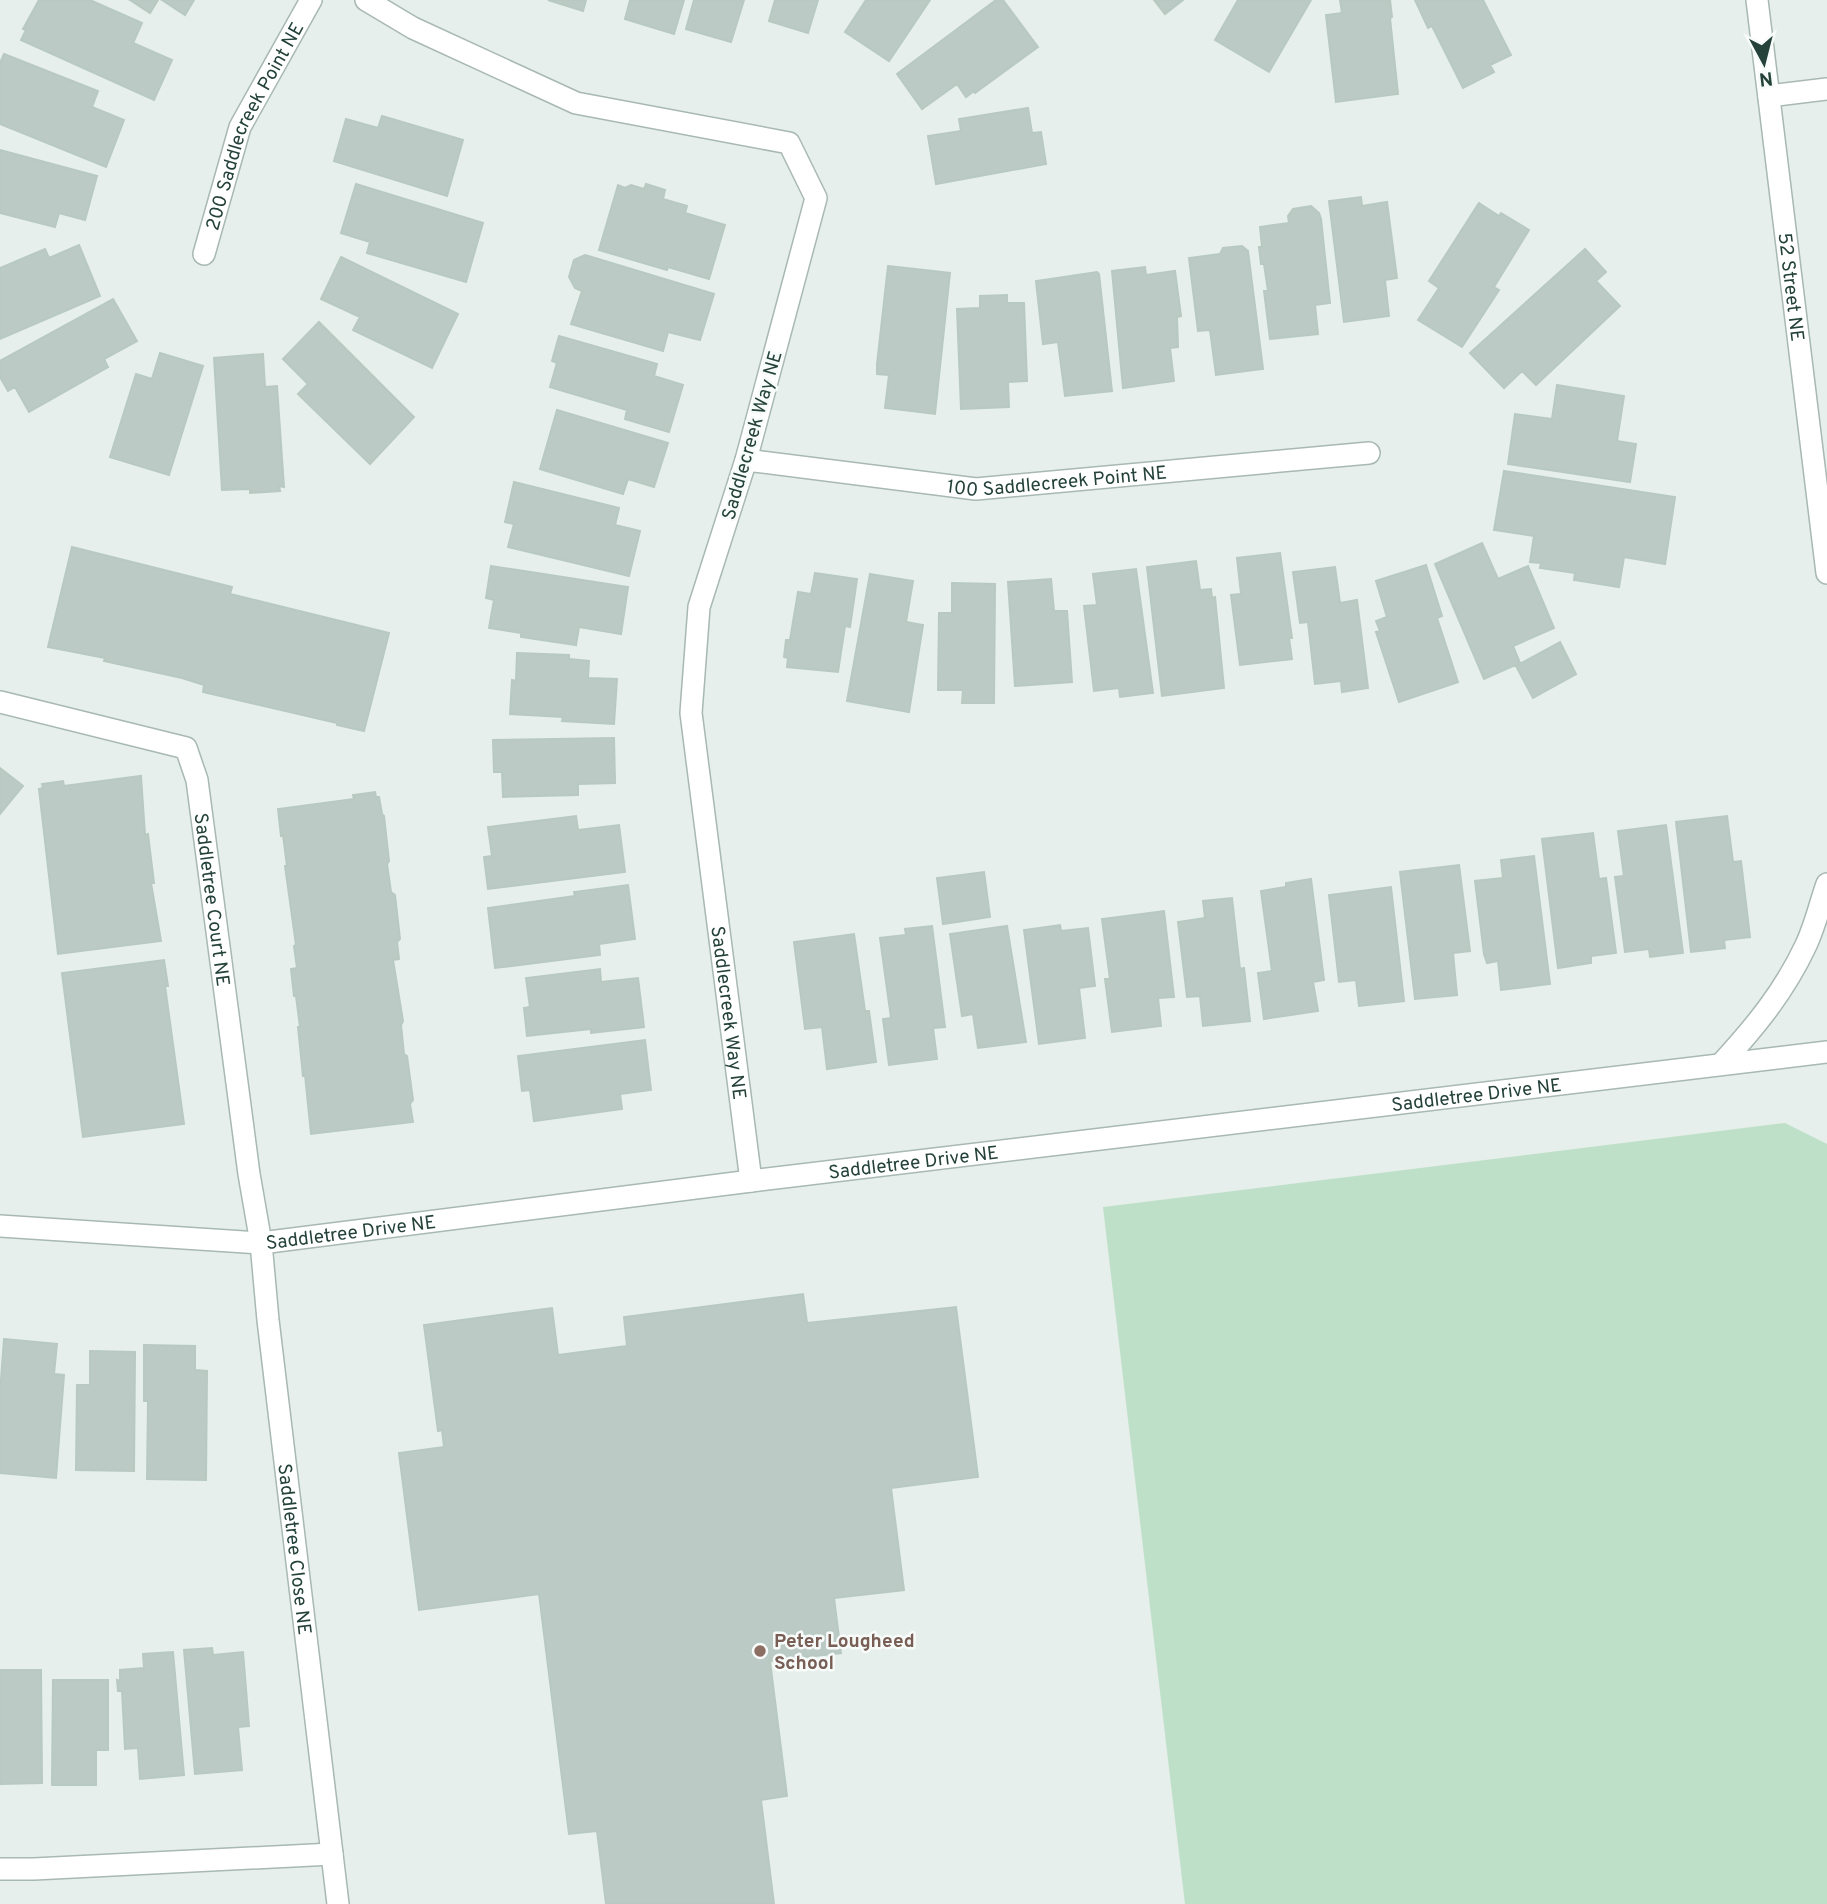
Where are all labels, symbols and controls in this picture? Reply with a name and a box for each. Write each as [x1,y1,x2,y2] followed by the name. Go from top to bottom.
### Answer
[201,19,310,233] street label: 200 Saddlecreek Point NE
[1729,28,1799,98] north arrow
[1758,65,1774,91] text: N
[1772,231,1809,343] street label: 52 Street NE
[717,348,789,523] street label: Saddlecreek Way NE
[945,462,1168,503] street label: 100 Saddlecreek Point NE
[187,812,234,988] street label: Saddletree Court NE
[704,925,750,1101] street label: Saddlecreek Way NE
[1390,1074,1563,1118] street label: Saddletree Drive NE
[827,1141,1000,1186] street label: Saddletree Drive NE
[265,1211,437,1256] street label: Saddletree Drive NE
[271,1462,316,1637] street label: Saddletree Close NE
[774,1630,915,1676] place label: Peter Lougheed School
[752,1643,768,1659] marker: Peter Lougheed School

